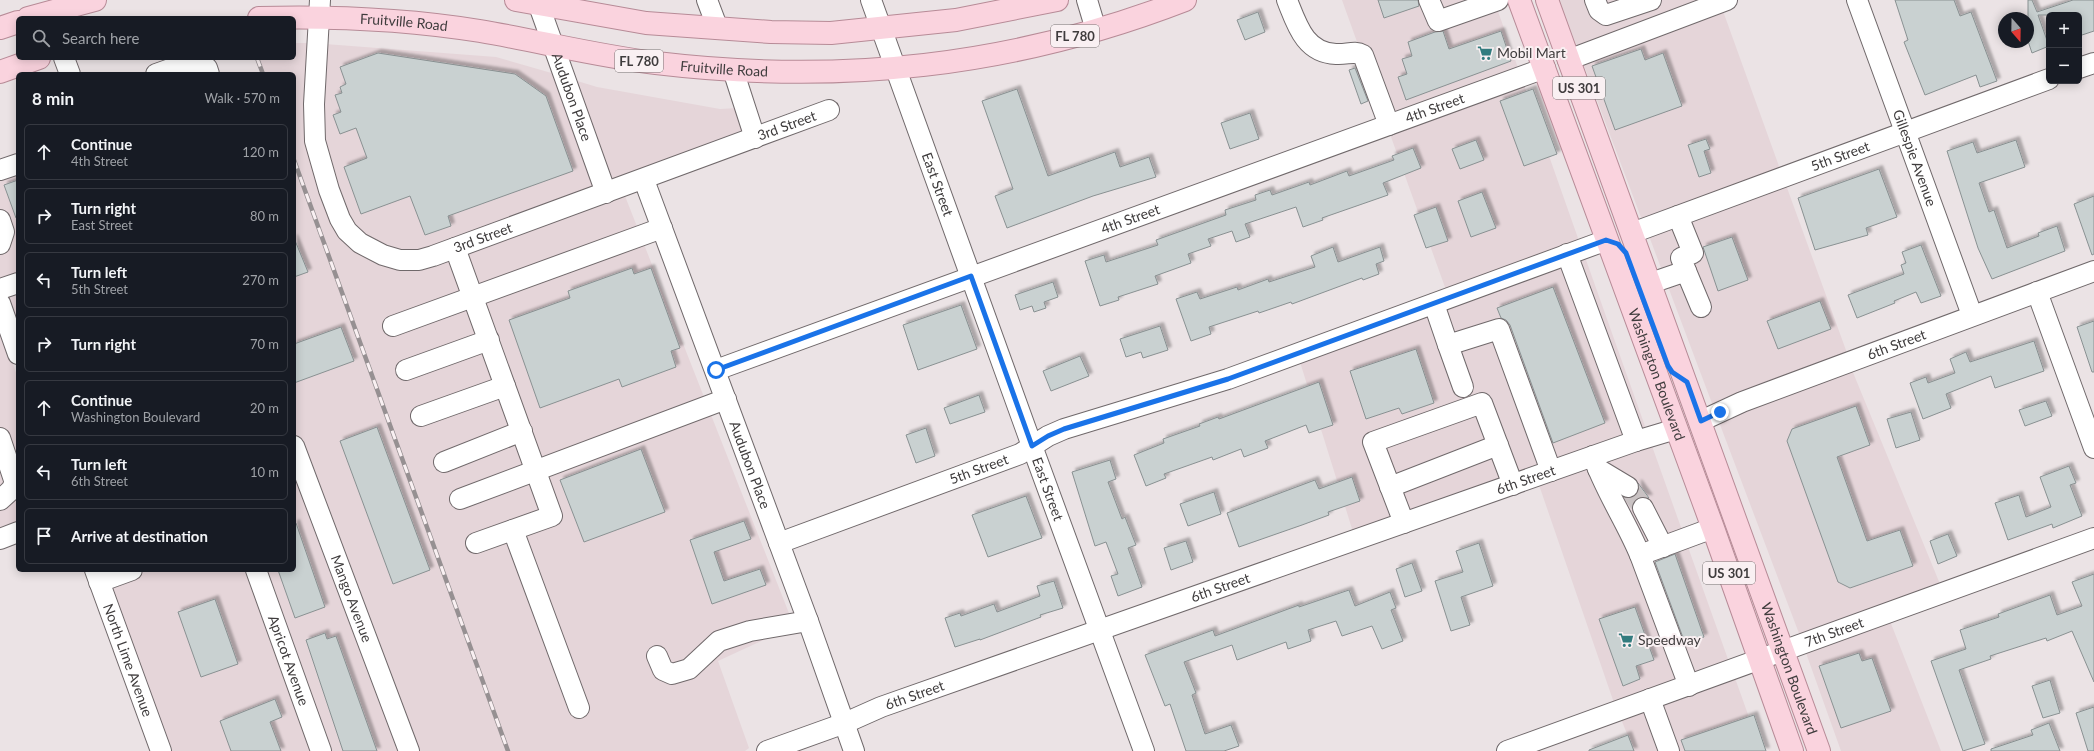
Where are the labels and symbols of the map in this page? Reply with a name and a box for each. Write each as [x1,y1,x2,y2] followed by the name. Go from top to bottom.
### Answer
[360,10,449,34] street label: Fruitville Road
[1998,12,2034,48] north arrow
[1051,25,1099,47] road number: FL 780
[1476,44,1494,62] supermarket icon: Mobil Mart
[1497,44,1566,61] place label: Mobil Mart
[549,50,596,143] street label: Audubon Place
[615,50,663,72] road number: FL 780
[679,57,768,79] street label: Fruitville Road
[1553,77,1605,99] road number: US 301
[1403,89,1466,126] street label: 4th Street
[755,107,818,144] street label: 3rd Street
[1890,107,1941,208] street label: Gillespie Avenue
[1808,137,1872,174] street label: 5th Street
[919,150,957,218] street label: East Street
[1098,200,1162,237] street label: 4th Street
[451,219,514,256] street label: 3rd Street
[1625,306,1689,443] street label: Washington Boulevard
[1865,325,1928,363] street label: 6th Street
[707,361,725,379] route start
[1711,403,1729,421] route end
[726,418,775,511] street label: Audubon Place
[947,450,1010,487] street label: 5th Street
[1029,455,1068,523] street label: East Street
[1494,461,1558,498] street label: 6th Street
[328,552,376,644] street label: Mango Avenue
[1703,562,1755,584] road number: US 301
[1188,569,1252,605] street label: 6th Street
[1758,600,1821,737] street label: Washington Boulevard
[100,601,157,719] street label: North Lime Avenue
[265,613,313,708] street label: Apricot Avenue
[1802,613,1866,650] street label: 7th Street
[1617,631,1635,649] supermarket icon: Speedway
[1638,631,1702,648] place label: Speedway
[883,676,946,713] street label: 6th Street

